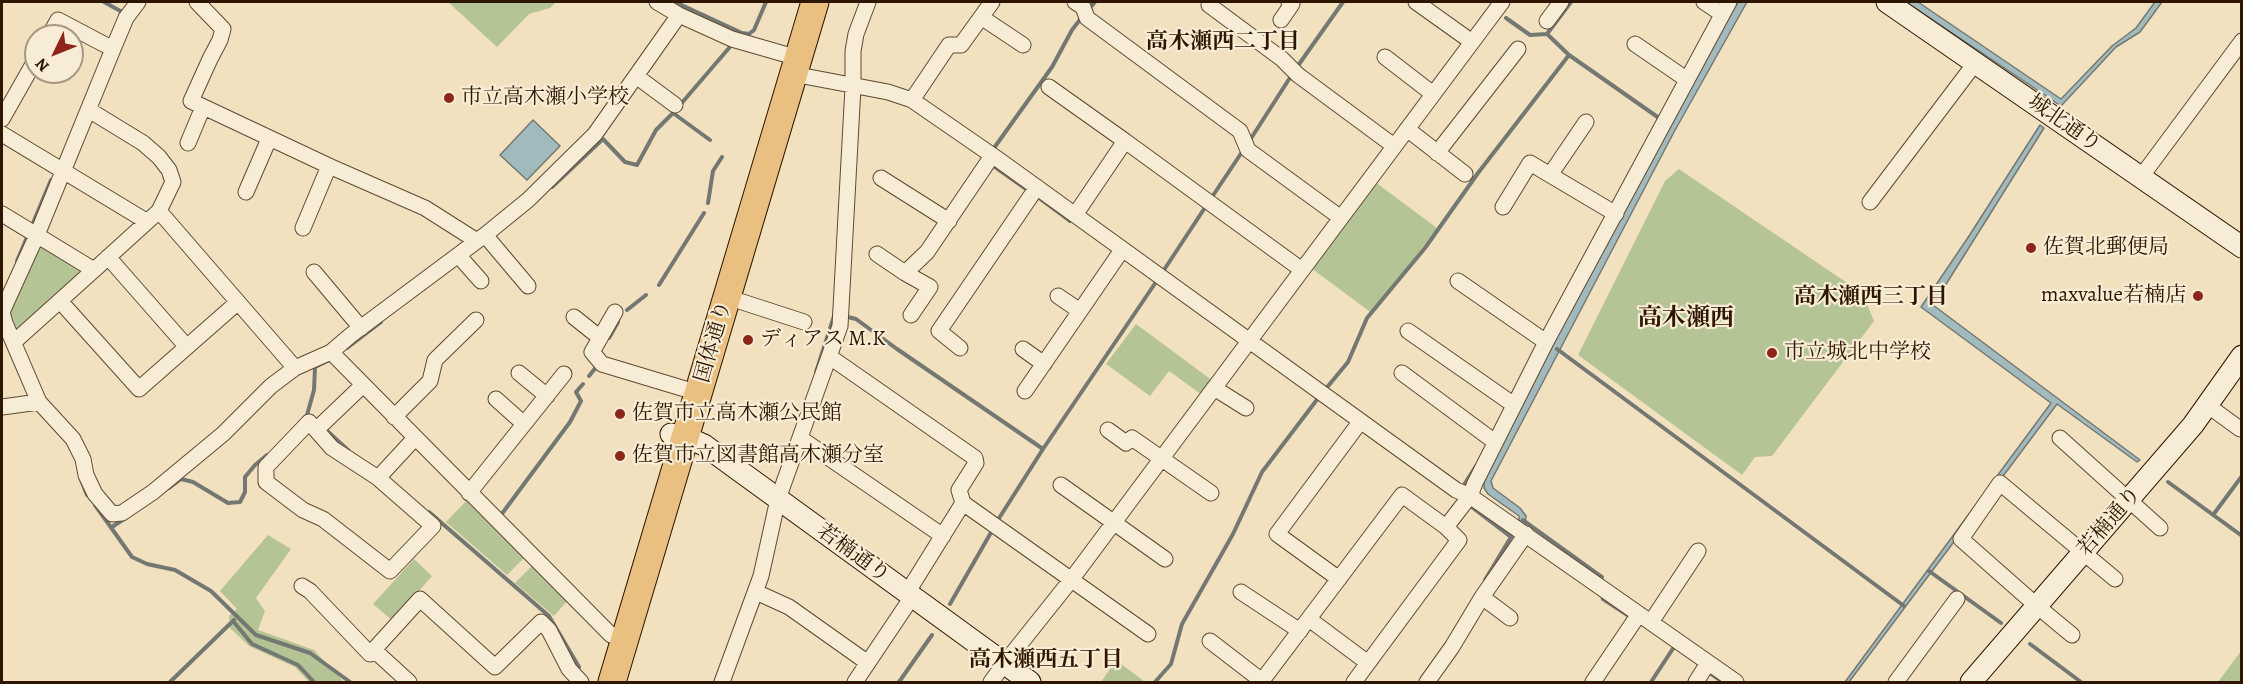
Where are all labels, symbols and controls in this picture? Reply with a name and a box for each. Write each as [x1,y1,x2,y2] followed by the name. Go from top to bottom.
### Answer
[24,24,84,84] north arrow
[1146,30,1300,56] district label: 高木瀬西二丁目
[30,53,54,77] text: N
[461,85,629,111] place label: 市立高木瀬小学校
[2022,90,2106,158] street label: 城北通り
[442,91,456,105] marker: 市立高木瀬小学校
[2043,235,2169,261] place label: 佐賀北郵便局
[2024,241,2038,255] marker: 佐賀北郵便局
[2041,283,2186,309] place label: maxvalue若楠店
[1794,285,1948,311] district label: 高木瀬西三丁目
[2191,289,2205,303] marker: maxvalue若楠店
[690,298,738,386] street label: 国体通り
[1638,305,1734,333] district label: 高木瀬西
[760,327,886,353] place label: ディアス M.K
[741,333,755,347] marker: ディアス M.K
[1784,340,1931,366] place label: 市立城北中学校
[1765,346,1779,360] marker: 市立城北中学校
[632,401,842,427] place label: 佐賀市立高木瀬公民館
[613,407,627,421] marker: 佐賀市立高木瀬公民館
[632,443,884,469] place label: 佐賀市立図書館高木瀬分室
[613,449,627,463] marker: 佐賀市立図書館高木瀬分室
[2073,482,2147,562] street label: 若楠通り
[812,519,894,589] street label: 若楠通り
[969,648,1123,674] district label: 高木瀬西五丁目

